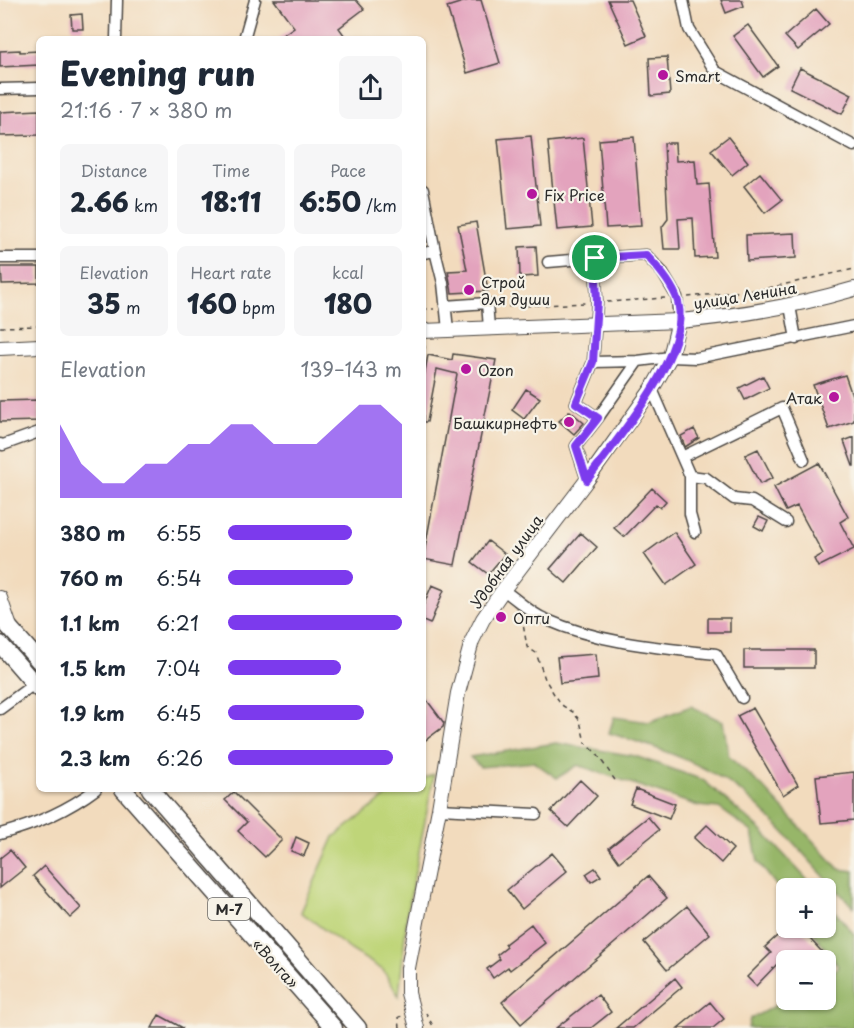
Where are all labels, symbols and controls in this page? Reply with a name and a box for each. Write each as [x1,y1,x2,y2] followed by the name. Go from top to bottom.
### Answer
[60,47,255,97] text: Evening run
[339,56,402,119] button: share
[675,64,720,87] place label: Smart
[656,68,670,82] marker: Smart
[60,95,232,125] text: 21:16 · 7 × 380 m
[80,158,148,182] text: Distance
[212,158,250,182] text: Time
[330,158,366,182] text: Pace
[70,182,129,221] text: 2.66
[201,182,261,221] text: 18:11
[299,182,361,221] text: 6:50
[544,183,605,206] place label: Fix Price
[525,187,539,201] marker: Fix Price
[129,193,158,217] text: km
[361,193,397,217] text: /km
[569,232,620,283] pin
[578,241,611,274] icon: arrive
[79,260,149,284] text: Elevation
[191,260,271,284] text: Heart rate
[332,260,364,284] text: kcal
[481,270,550,310] place label: Строй для души
[692,275,799,315] street label: улица Ленина
[462,283,476,297] marker: Строй для души
[87,284,121,323] text: 35
[187,284,237,323] text: 160
[324,284,372,323] text: 180
[121,295,141,319] text: m
[237,295,275,319] text: bpm
[60,354,146,384] text: Elevation
[300,354,402,384] text: 139–143 m
[478,358,514,381] place label: Ozon
[459,362,473,376] marker: Ozon
[786,386,822,409] place label: Атак
[827,390,841,404] marker: Атак
[453,411,557,434] place label: Башкирнефть
[562,415,576,429] marker: Башкирнефть
[464,509,548,613] street label: Удобная улица
[60,518,125,548] text: 380 m
[156,518,201,548] text: 6:55
[60,563,123,593] text: 760 m
[156,563,202,593] text: 6:54
[513,606,550,629] place label: Опти
[60,608,120,638] text: 1.1 km
[156,608,199,638] text: 6:21
[494,610,508,624] marker: Опти
[60,653,126,683] text: 1.5 km
[156,653,201,683] text: 7:04
[60,698,125,728] text: 1.9 km
[156,698,201,728] text: 6:45
[60,743,130,773] text: 2.3 km
[156,743,203,773] text: 6:26
[776,878,836,1010] map controls
[776,878,836,938] button: +
[208,898,250,920] road number: М-7
[247,933,305,993] street label: «Волга»
[776,950,836,1010] button: −

